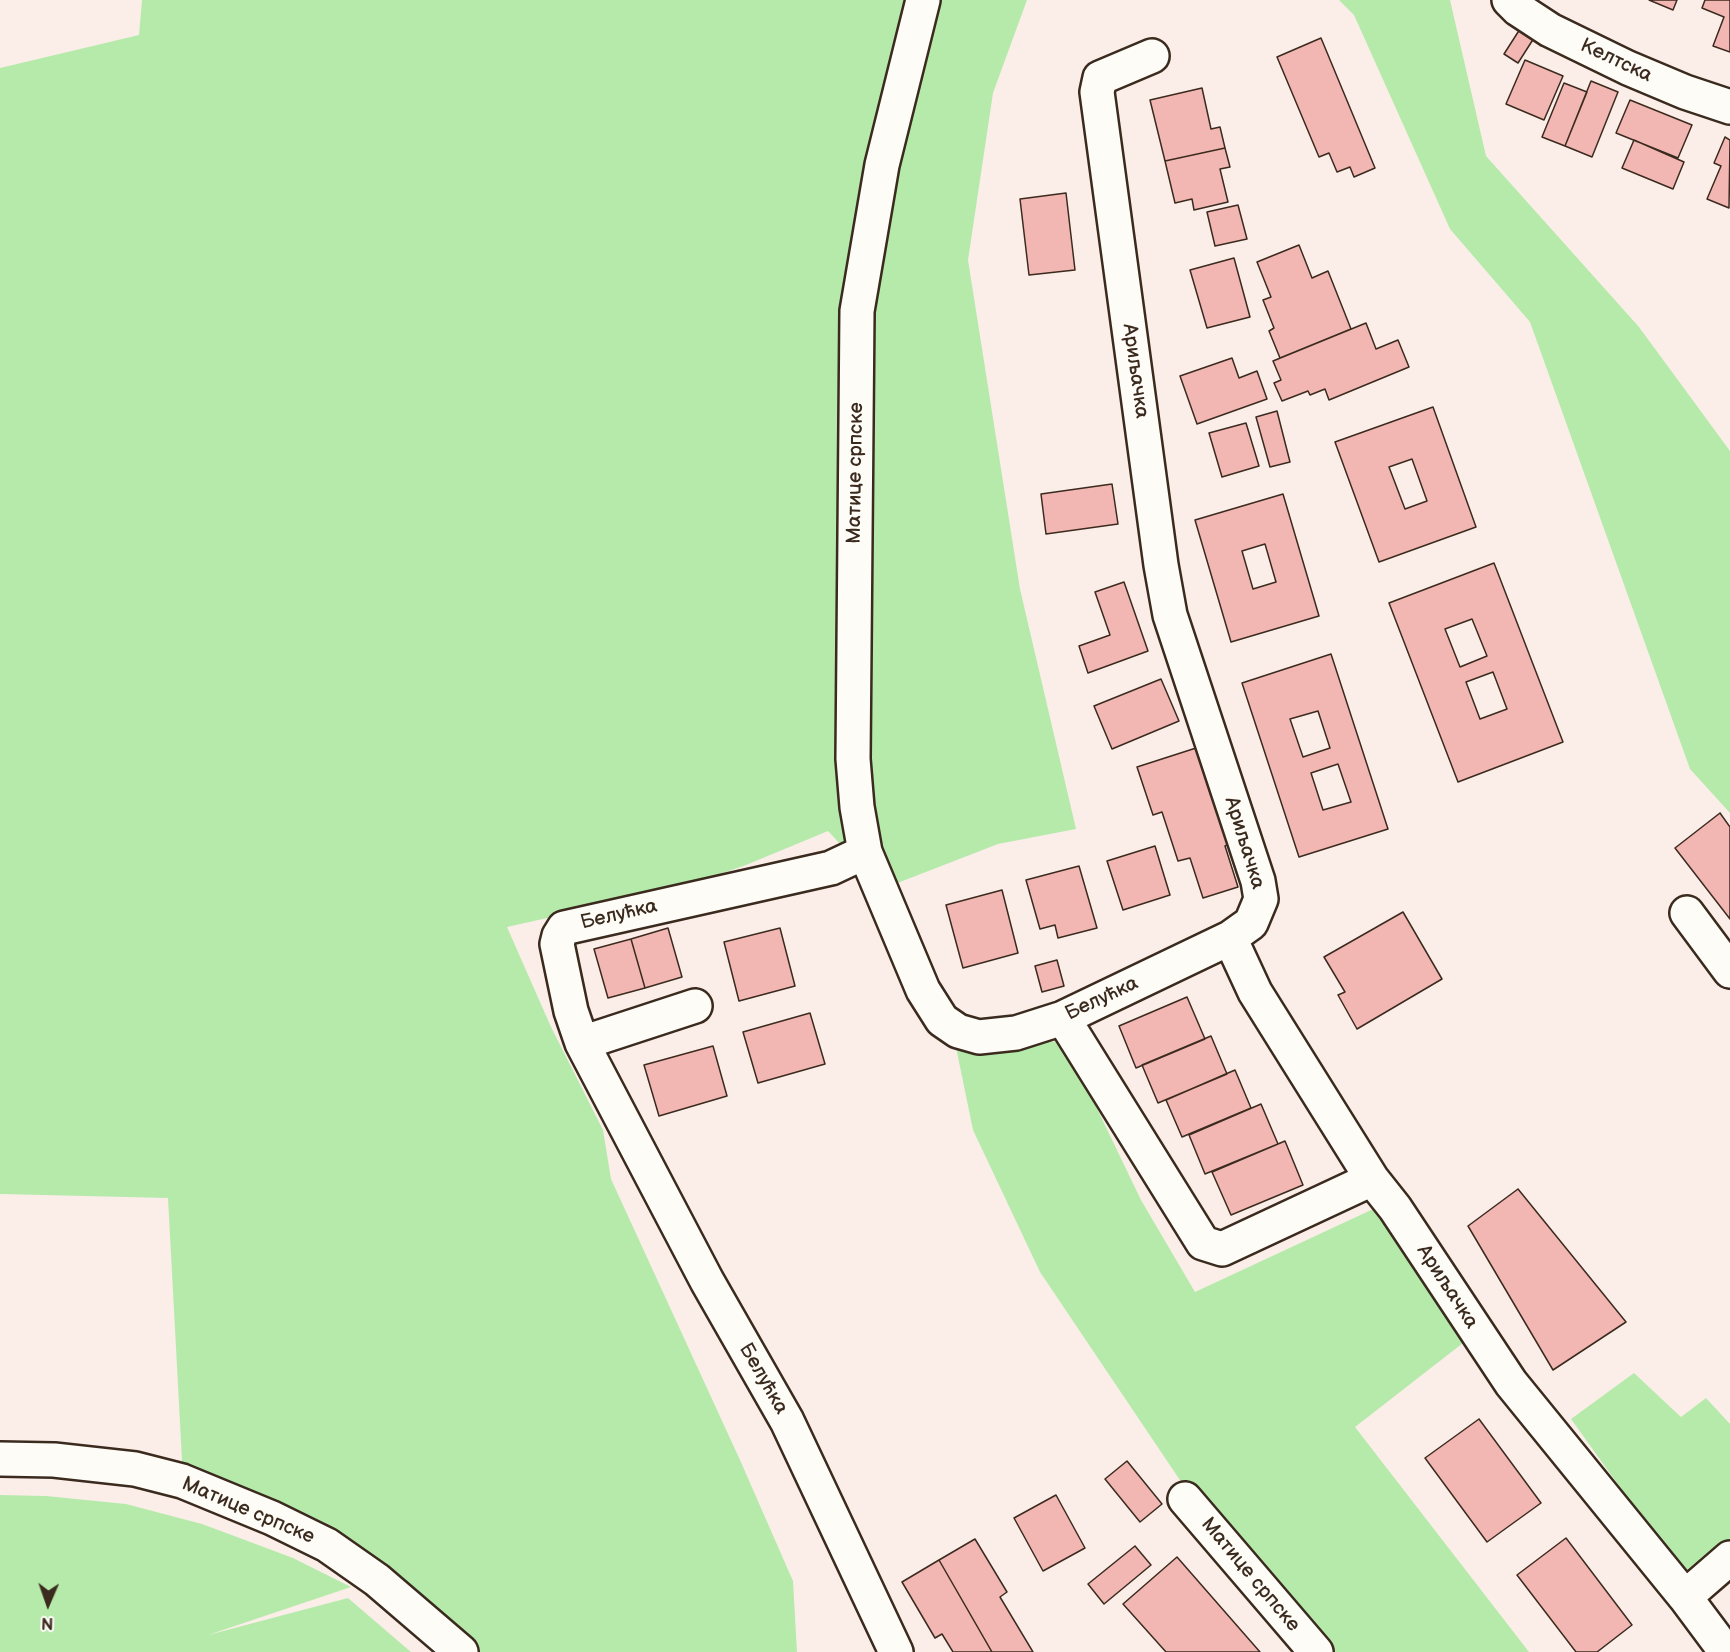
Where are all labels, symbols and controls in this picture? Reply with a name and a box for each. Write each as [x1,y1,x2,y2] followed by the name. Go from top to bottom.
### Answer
[1576,34,1656,88] street label: Келтска
[1116,322,1154,420] street label: Ариљачка
[843,402,869,544] street label: Матице српске
[1219,794,1269,892] street label: Ариљачка
[578,895,660,935] street label: Белућка
[1062,972,1142,1026] street label: Белућка
[1411,1241,1483,1333] street label: Ариљачка
[733,1339,793,1419] street label: Белућка
[178,1472,318,1550] street label: Матице српске
[1195,1513,1305,1637] street label: Матице српске
[18,1574,78,1634] north arrow
[41,1613,54,1632] text: N

